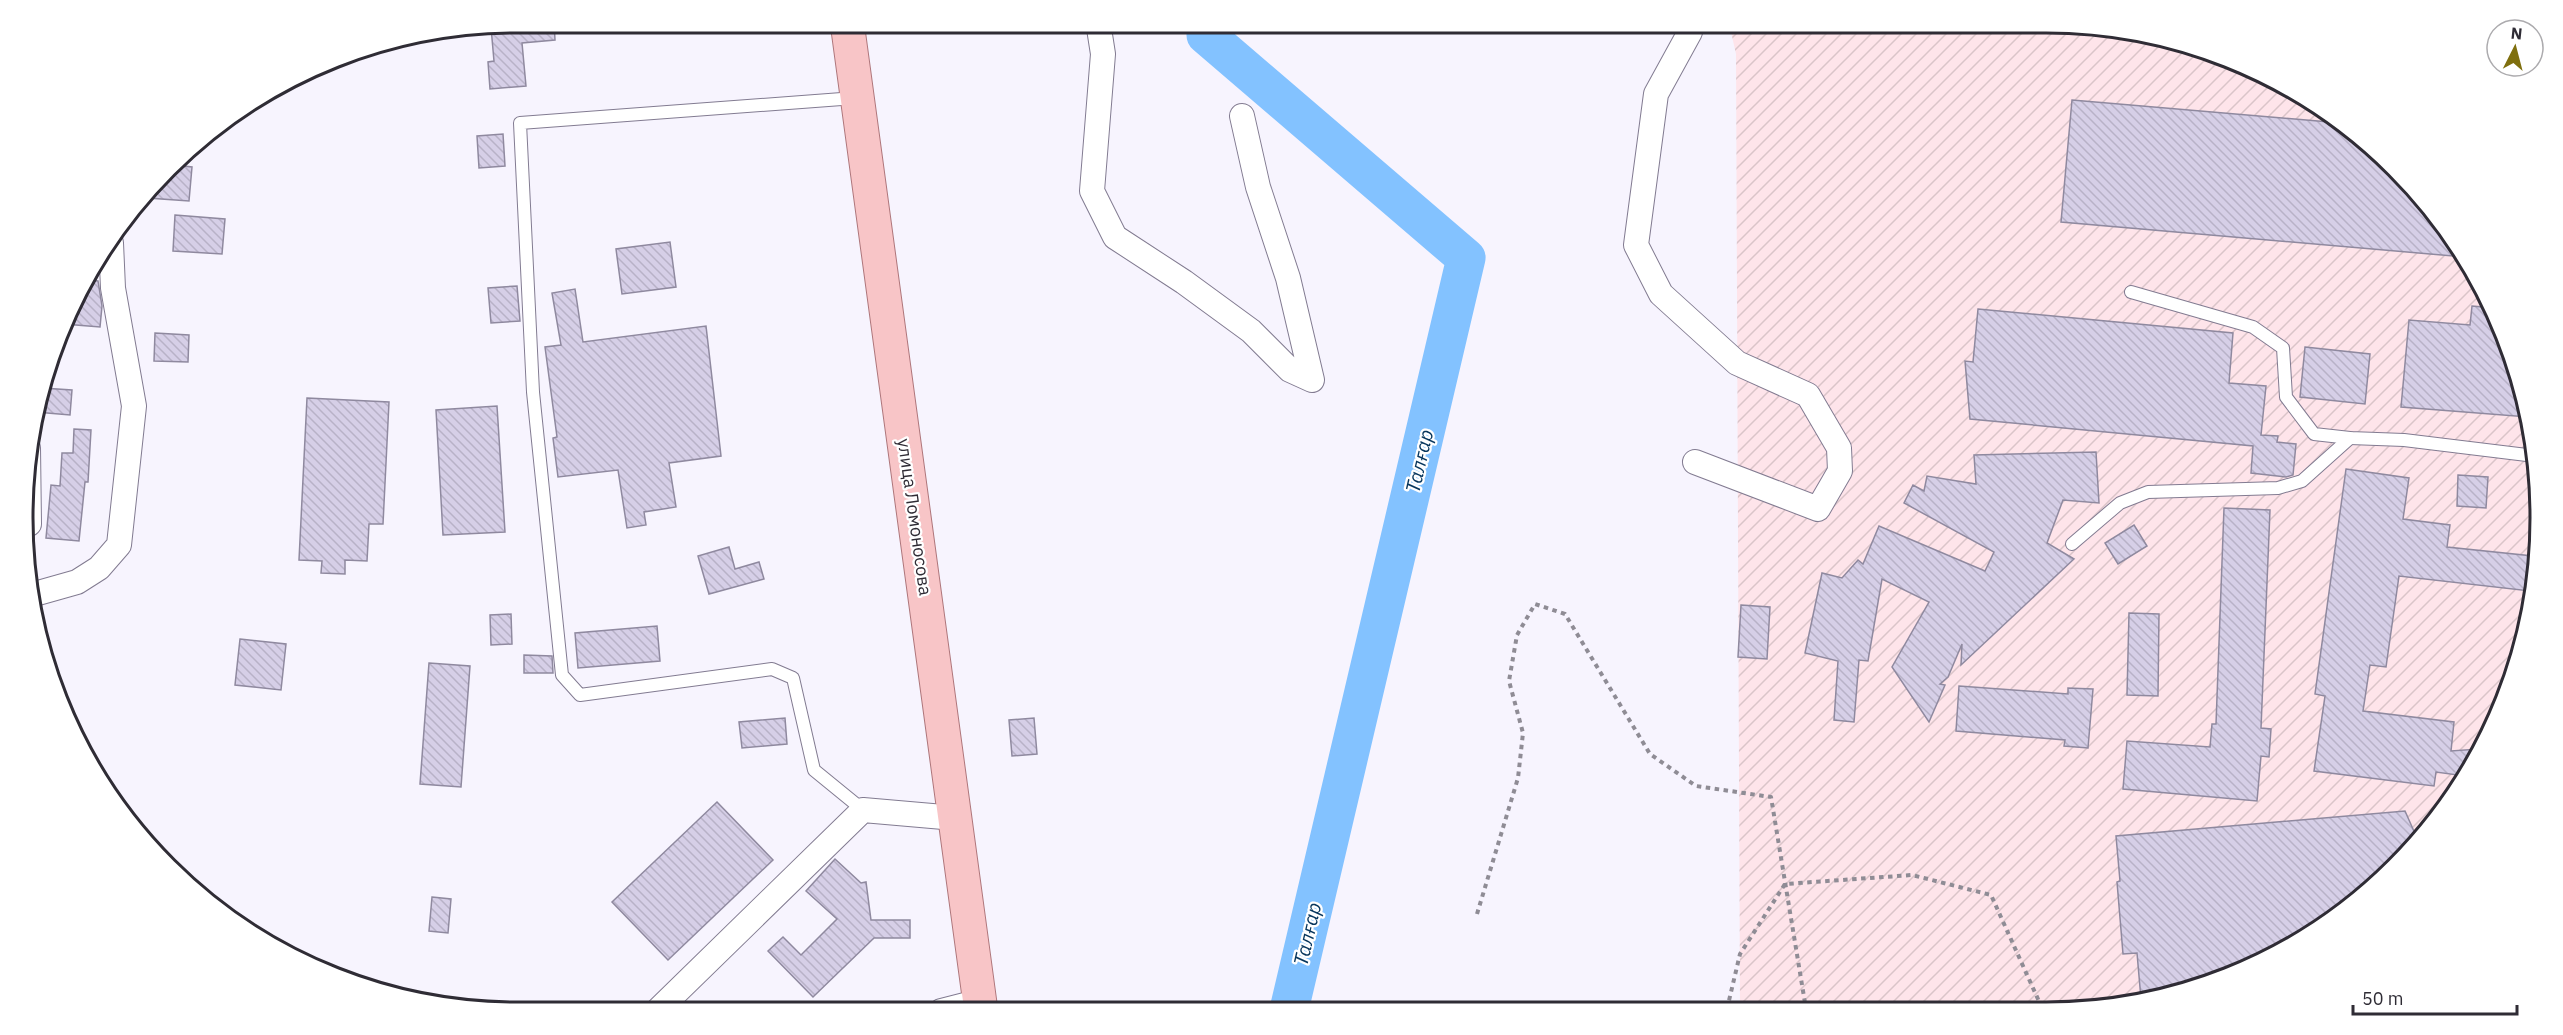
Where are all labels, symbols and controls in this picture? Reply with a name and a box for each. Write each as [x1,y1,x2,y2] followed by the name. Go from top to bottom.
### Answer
[2485,18,2545,78] north arrow
[2510,23,2523,44] text: N
[1399,427,1439,495] water label: Талғар
[893,437,937,597] street label: улица Ломоносова
[1287,900,1327,968] water label: Талғар
[2353,978,2516,1016] scale bar
[2362,987,2404,1010] text: 50 m

